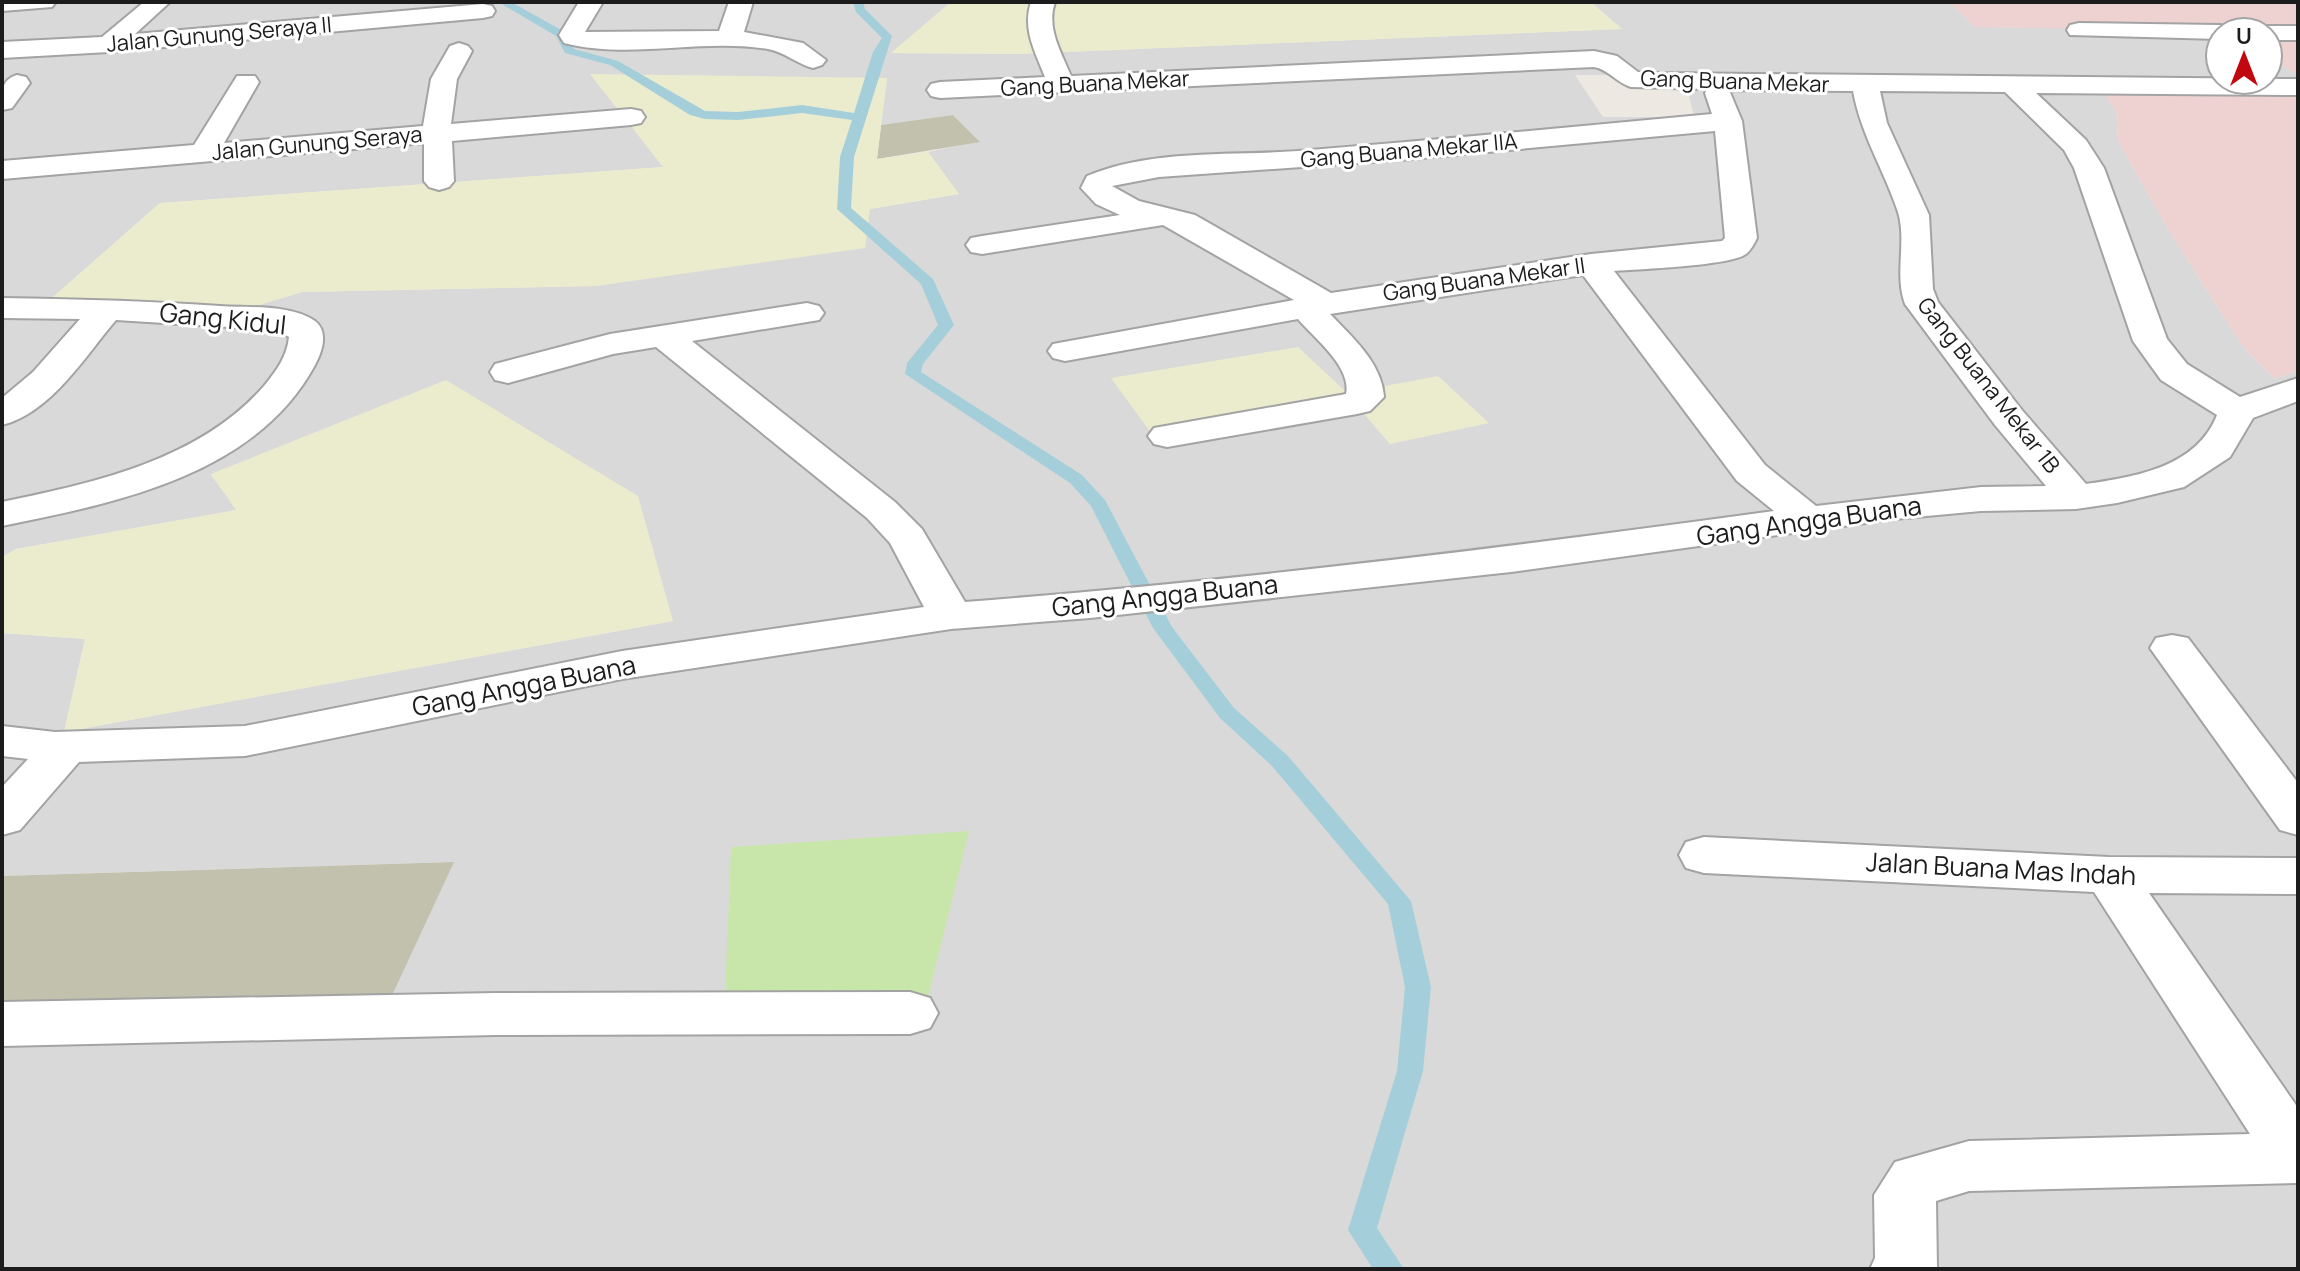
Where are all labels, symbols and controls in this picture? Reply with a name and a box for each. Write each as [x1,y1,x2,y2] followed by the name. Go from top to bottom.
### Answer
[105,9,333,59] street label: Jalan Gunung Seraya II
[2204,16,2284,96] north arrow
[2236,21,2252,51] text: U
[1000,63,1190,103] street label: Gang Buana Mekar
[1640,63,1830,99] street label: Gang Buana Mekar
[210,119,424,167] street label: Jalan Gunung Seraya
[1299,126,1519,174] street label: Gang Buana Mekar IIA
[1381,250,1587,308] street label: Gang Buana Mekar II
[1911,291,2067,479] street label: Gang Buana Mekar 1B
[158,293,288,343] street label: Gang Kidul
[1694,486,1924,554] street label: Gang Angga Buana
[1050,565,1280,625] street label: Gang Angga Buana
[409,646,639,724] street label: Gang Angga Buana
[1865,843,2137,893] street label: Jalan Buana Mas Indah

